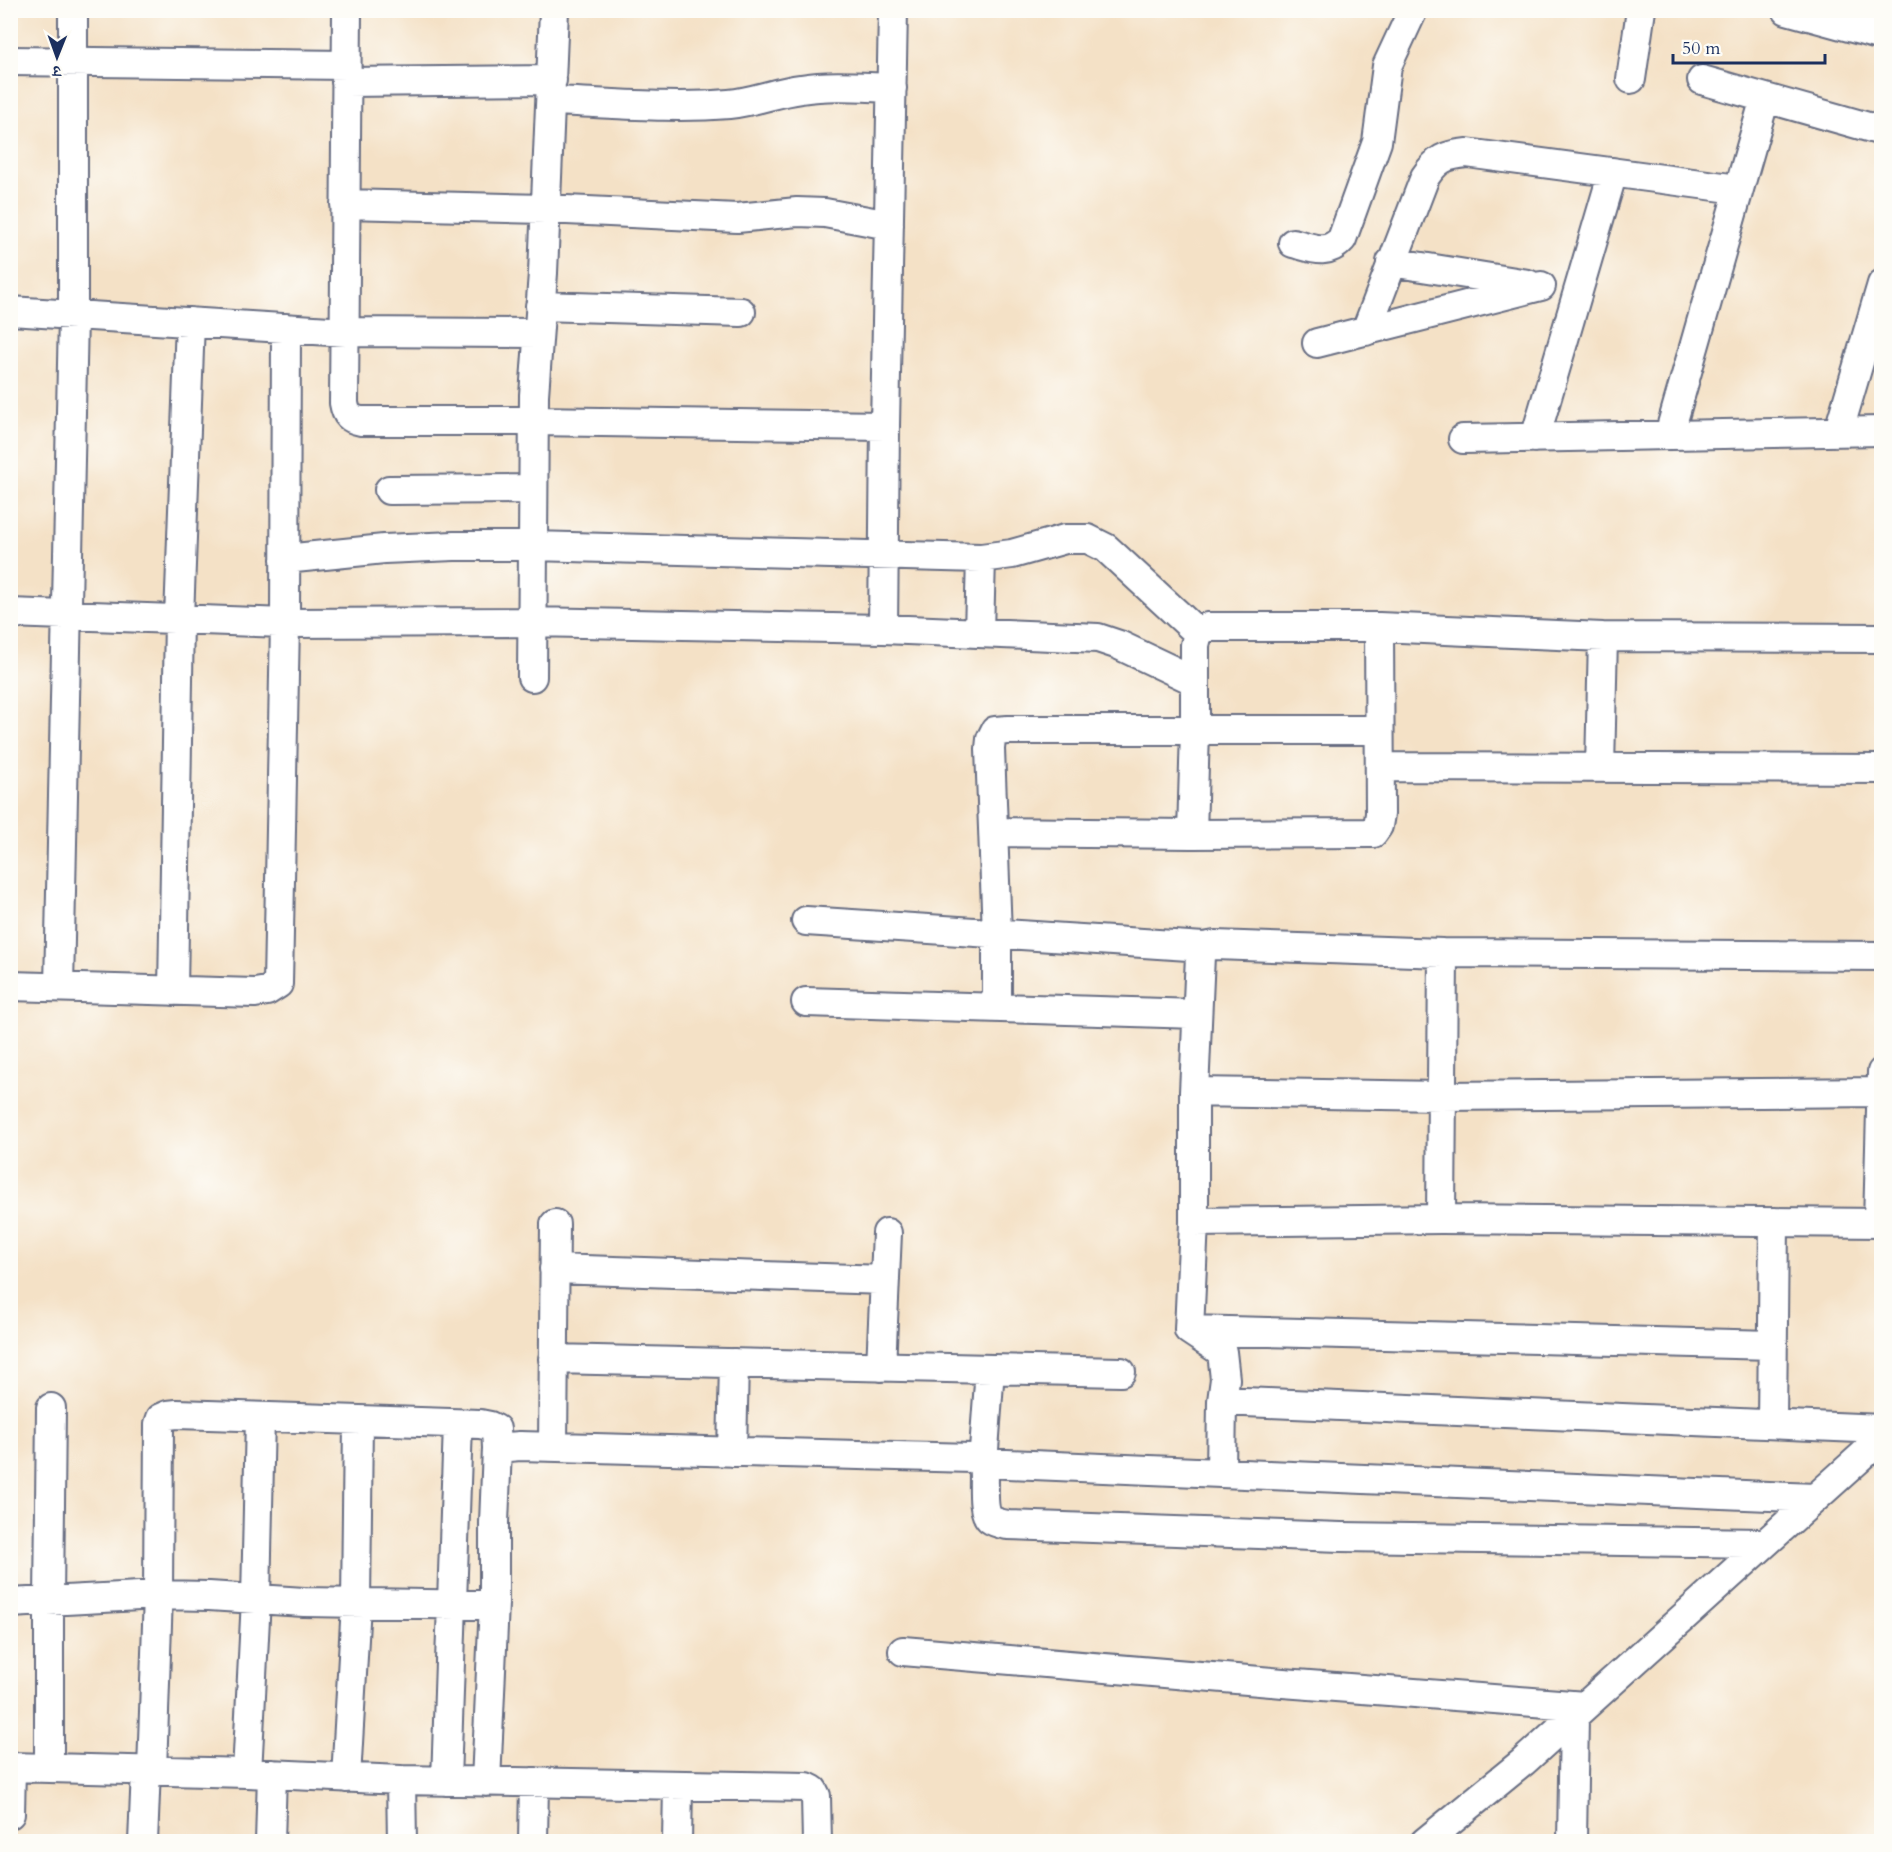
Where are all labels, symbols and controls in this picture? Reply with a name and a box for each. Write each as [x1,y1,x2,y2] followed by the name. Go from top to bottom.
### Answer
[27,27,87,87] north arrow
[1673,27,1824,65] scale bar
[1682,36,1721,61] text: 50 m
[51,60,62,82] text: उ

